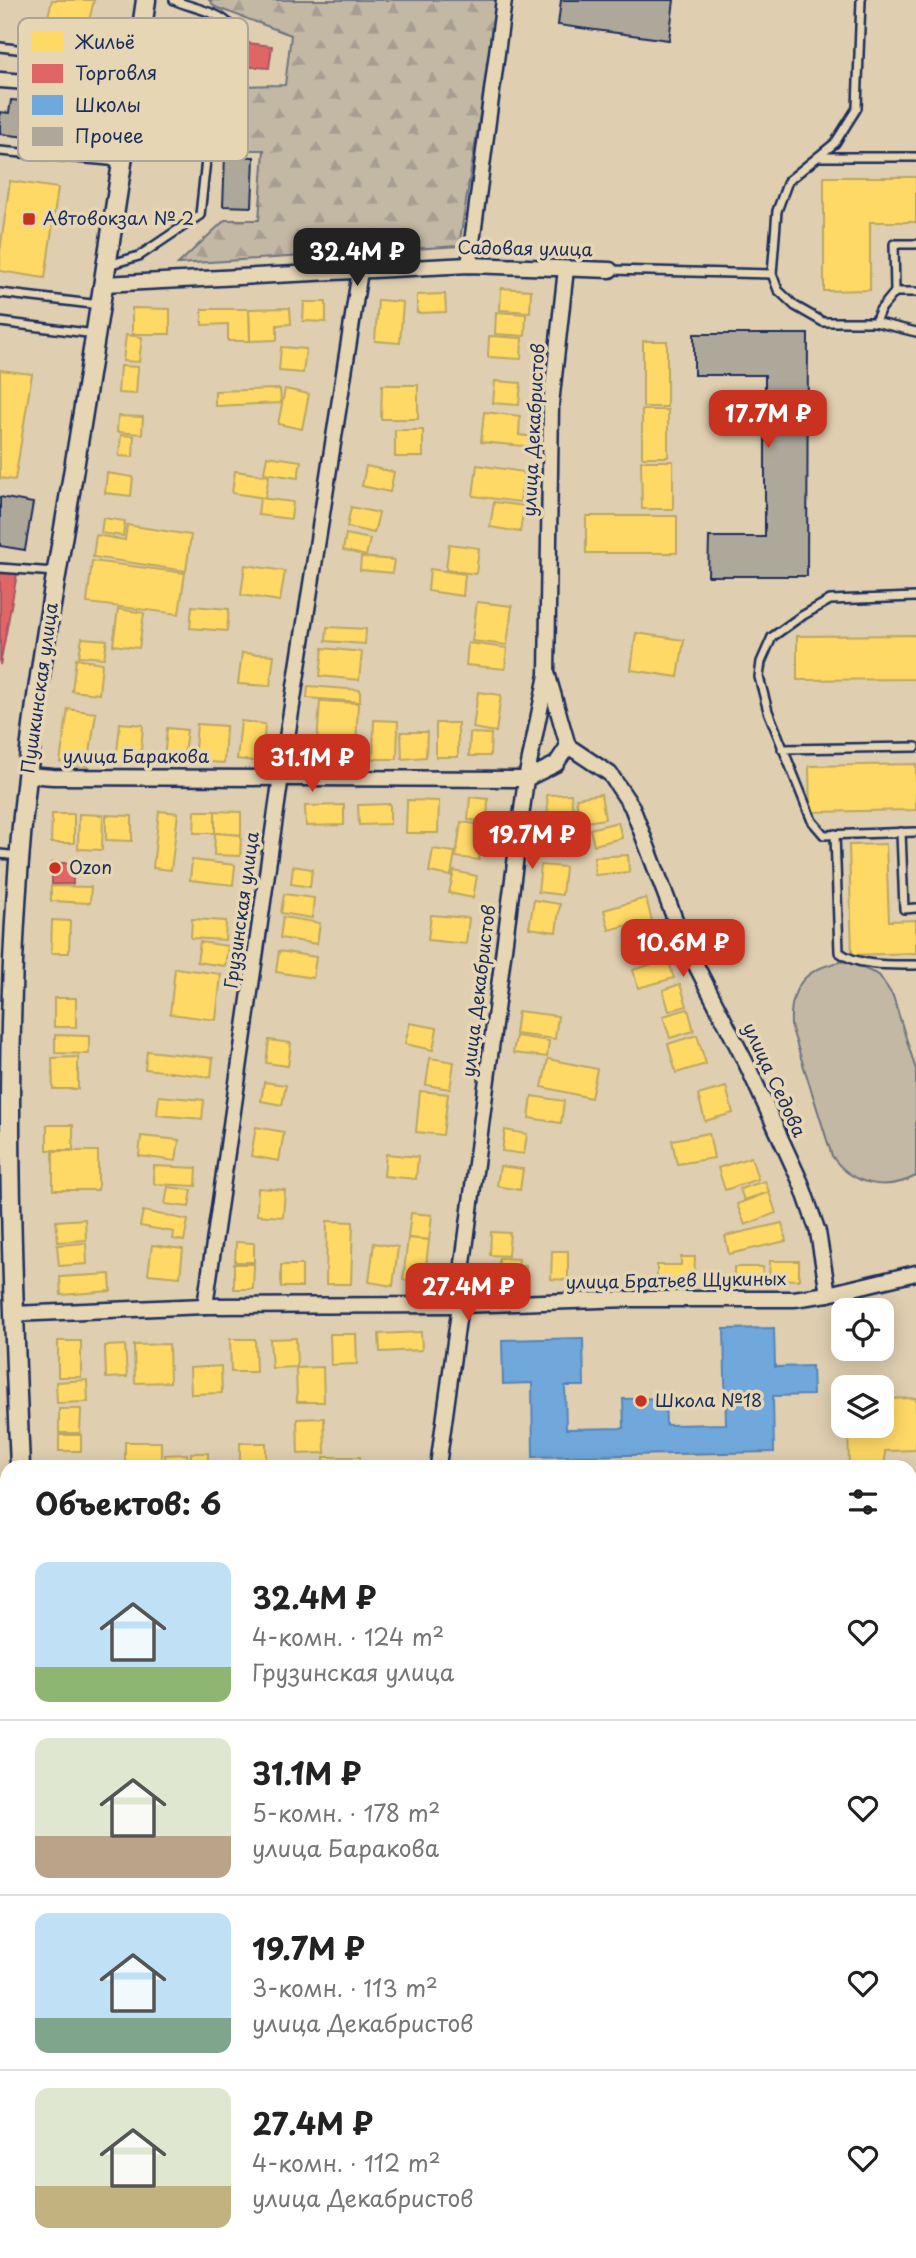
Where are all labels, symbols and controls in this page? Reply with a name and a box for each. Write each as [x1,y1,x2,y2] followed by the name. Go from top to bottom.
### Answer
[18,18,248,161] legend
[74,27,135,55] text: Жильё
[75,58,157,86] text: Торговля
[75,90,141,118] text: Школы
[75,121,144,149] text: Прочее
[43,204,194,231] place label: Автовокзал № 2
[21,211,37,227] marker: Автовокзал № 2
[292,229,422,288] pin: 32.4M ₽
[309,233,405,268] text: 32.4M ₽
[457,233,594,262] street label: Садовая улица
[514,343,551,517] street label: улица Декабристов
[703,391,833,450] pin: 17.7M ₽
[725,395,811,430] text: 17.7M ₽
[13,600,64,775] street label: Пушкинская улица
[247,734,377,794] pin: 31.1M ₽
[270,739,354,774] text: 31.1M ₽
[63,742,210,769] street label: улица Баракова
[467,812,597,871] pin: 19.7M ₽
[489,816,575,851] text: 19.7M ₽
[216,829,265,990] street label: Грузинская улица
[69,853,112,880] place label: Ozon
[47,860,63,876] marker: Ozon
[454,903,501,1079] street label: улица Декабристов
[618,920,748,979] pin: 10.6M ₽
[637,924,729,959] text: 10.6M ₽
[737,1018,814,1142] street label: улица Седова
[403,1264,533,1323] pin: 27.4M ₽
[565,1264,787,1295] street label: улица Братьев Щукиных
[422,1268,514,1303] text: 27.4M ₽
[831,1298,894,1438] map controls
[831,1298,894,1361] button: locate
[831,1375,894,1438] button: layers
[655,1386,762,1413] place label: Школа №18
[633,1393,649,1409] marker: Школа №18
[35,1480,221,1525] text: Объектов: 6
[844,1483,882,1521] icon: filters
[252,1574,376,1619] text: 32.4M ₽
[91,1590,175,1674] icon: home
[844,1613,882,1651] icon: heart
[252,1619,444,1654] text: 4-комн. · 124 m²
[252,1654,454,1689] text: Грузинская улица
[252,1750,361,1795] text: 31.1M ₽
[91,1766,175,1850] icon: home
[844,1789,882,1827] icon: heart
[252,1795,440,1830] text: 5-комн. · 178 m²
[252,1830,439,1865] text: улица Баракова
[252,1925,365,1970] text: 19.7M ₽
[91,1941,175,2025] icon: home
[844,1964,882,2002] icon: heart
[252,1970,438,2005] text: 3-комн. · 113 m²
[252,2005,474,2040] text: улица Декабристов
[252,2100,373,2145] text: 27.4M ₽
[91,2116,175,2200] icon: home
[844,2139,882,2177] icon: heart
[252,2145,441,2180] text: 4-комн. · 112 m²
[252,2180,474,2215] text: улица Декабристов

